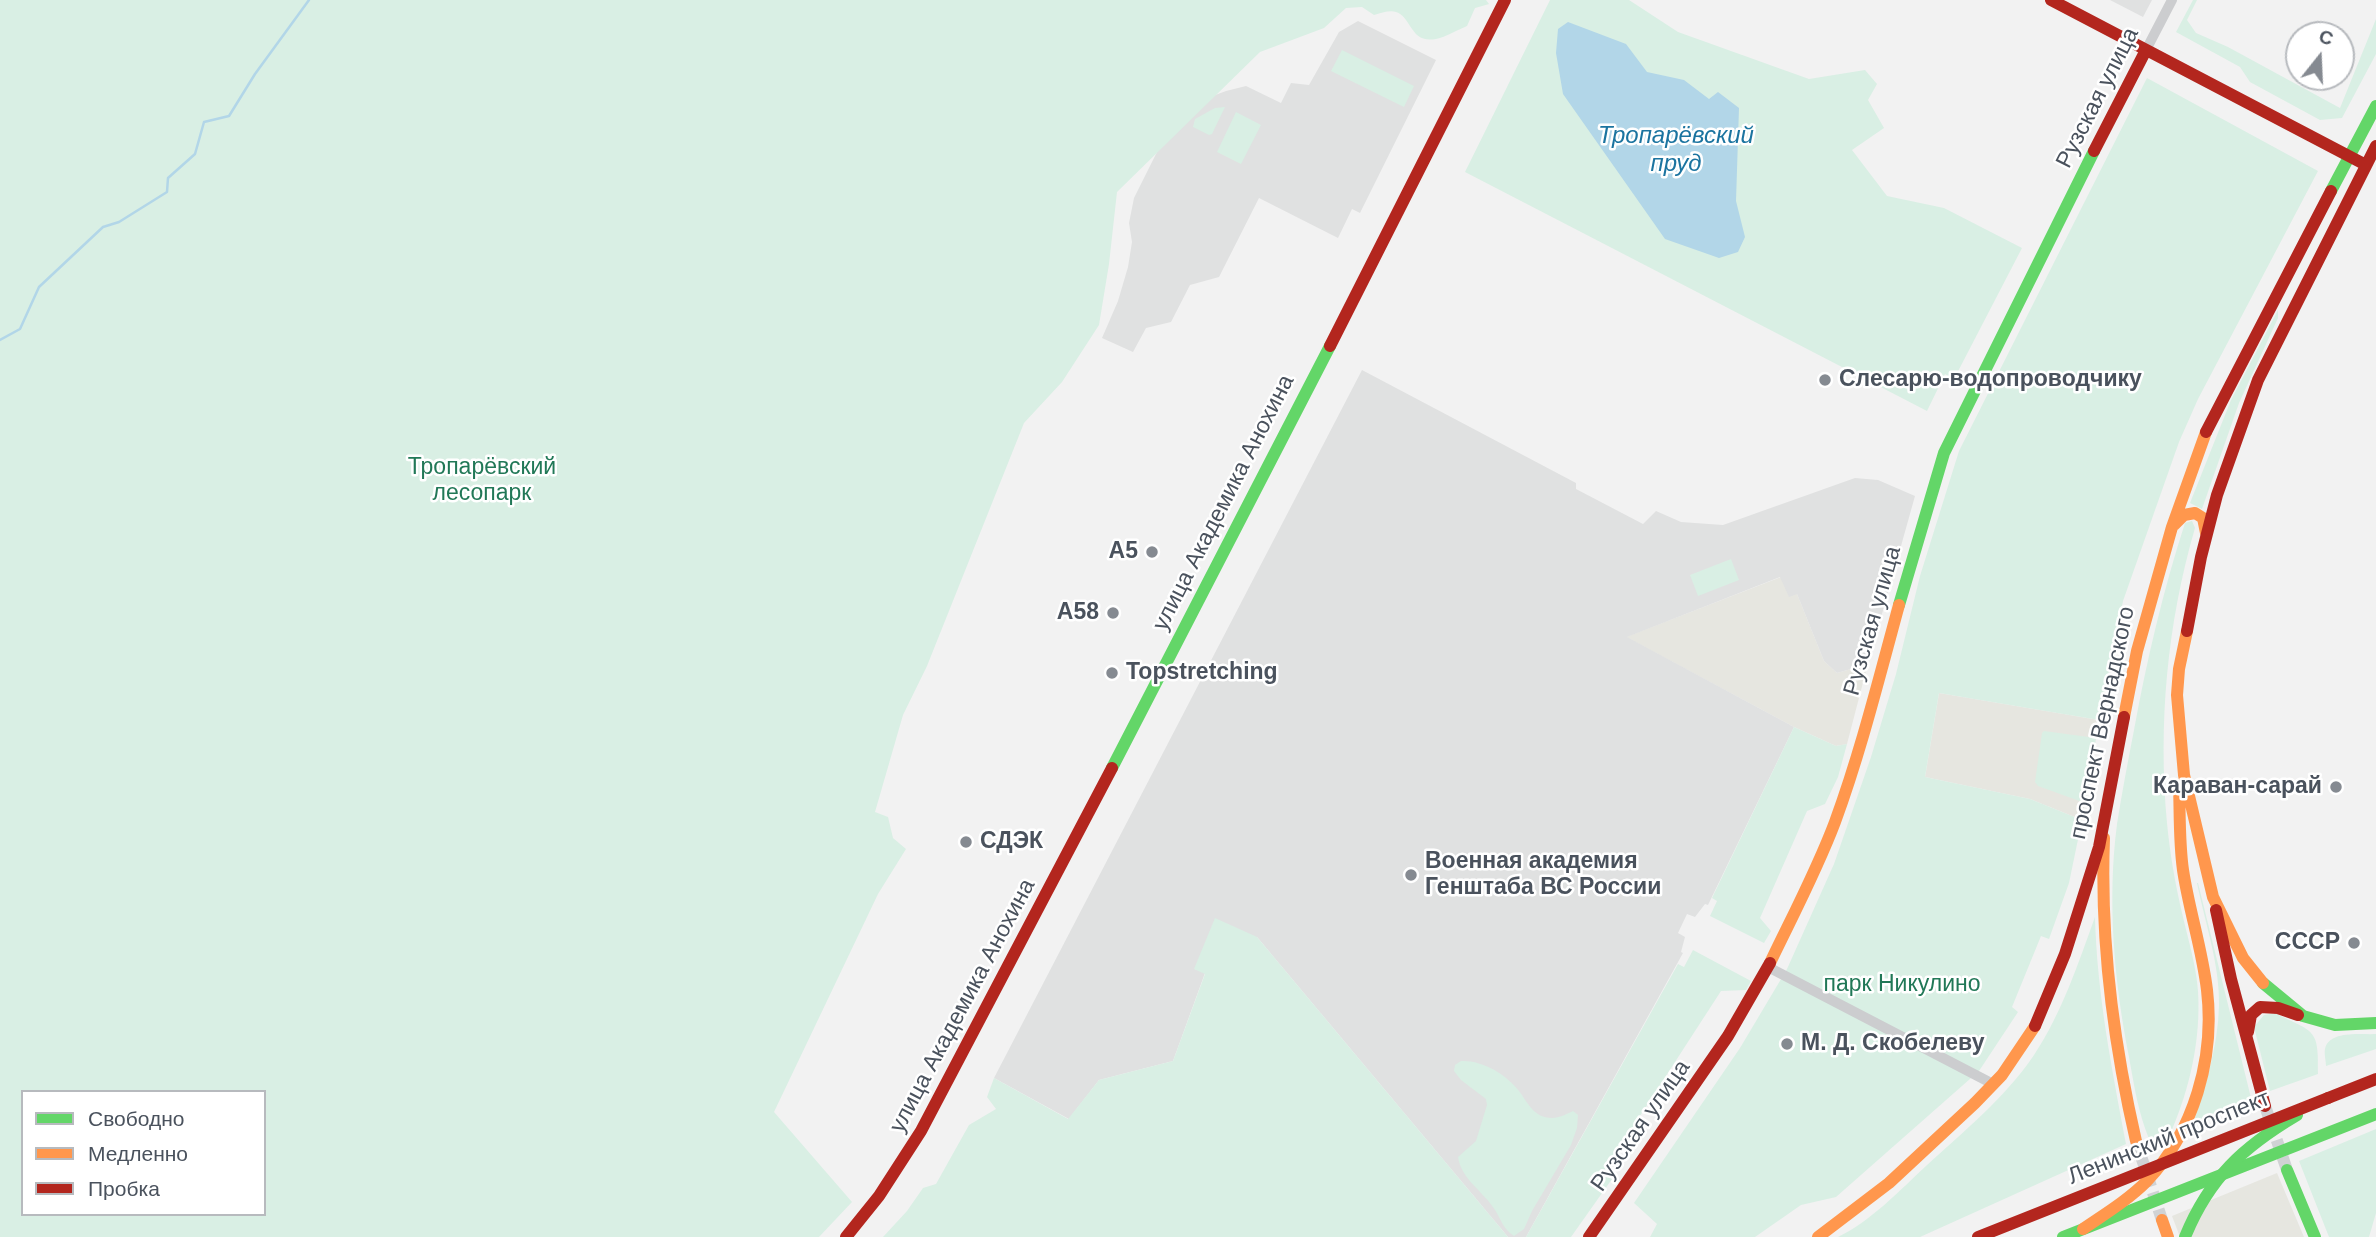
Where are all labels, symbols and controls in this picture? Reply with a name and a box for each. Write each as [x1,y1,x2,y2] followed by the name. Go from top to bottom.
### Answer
[2285,21,2355,91] north arrow
[2051,23,2145,173] street label: Рузская улица
[2316,25,2336,50] text: С
[1598,122,1754,178] water label: Тропарёвский пруд
[1839,366,2142,394] place label: Слесарю-водопроводчику
[1147,370,1301,636] street label: улица Академика Анохина
[1817,372,1833,388] marker: Слесарю-водопроводчику
[408,454,556,508] park label: Тропарёвский лесопарк
[1109,538,1138,566] place label: А5
[1839,543,1907,699] street label: Рузская улица
[1144,544,1160,560] marker: А5
[1057,599,1099,627] place label: А58
[2065,604,2141,842] street label: проспект Вернадского
[1105,605,1121,621] marker: А58
[1126,659,1278,687] place label: Topstretching
[1104,665,1120,681] marker: Topstretching
[2153,773,2322,801] place label: Караван-сарай
[2328,779,2344,795] marker: Караван-сарай
[980,828,1043,856] place label: СДЭК
[958,834,974,850] marker: СДЭК
[1425,848,1661,902] place label: Военная академия Генштаба ВС России
[1403,867,1419,883] marker: Военная академия Генштаба ВС России
[884,874,1042,1138] street label: улица Академика Анохина
[2275,929,2340,957] place label: СССР
[2346,935,2362,951] marker: СССР
[1823,971,1981,999] park label: парк Никулино
[1801,1030,1984,1058] place label: М. Д. Скобелеву
[1779,1036,1795,1052] marker: М. Д. Скобелеву
[1586,1055,1696,1197] street label: Рузская улица
[2064,1085,2274,1191] street label: Ленинский проспект
[21,1090,266,1216] legend
[88,1107,185,1130] text: Свободно
[88,1142,188,1165] text: Медленно
[88,1177,160,1200] text: Пробка

